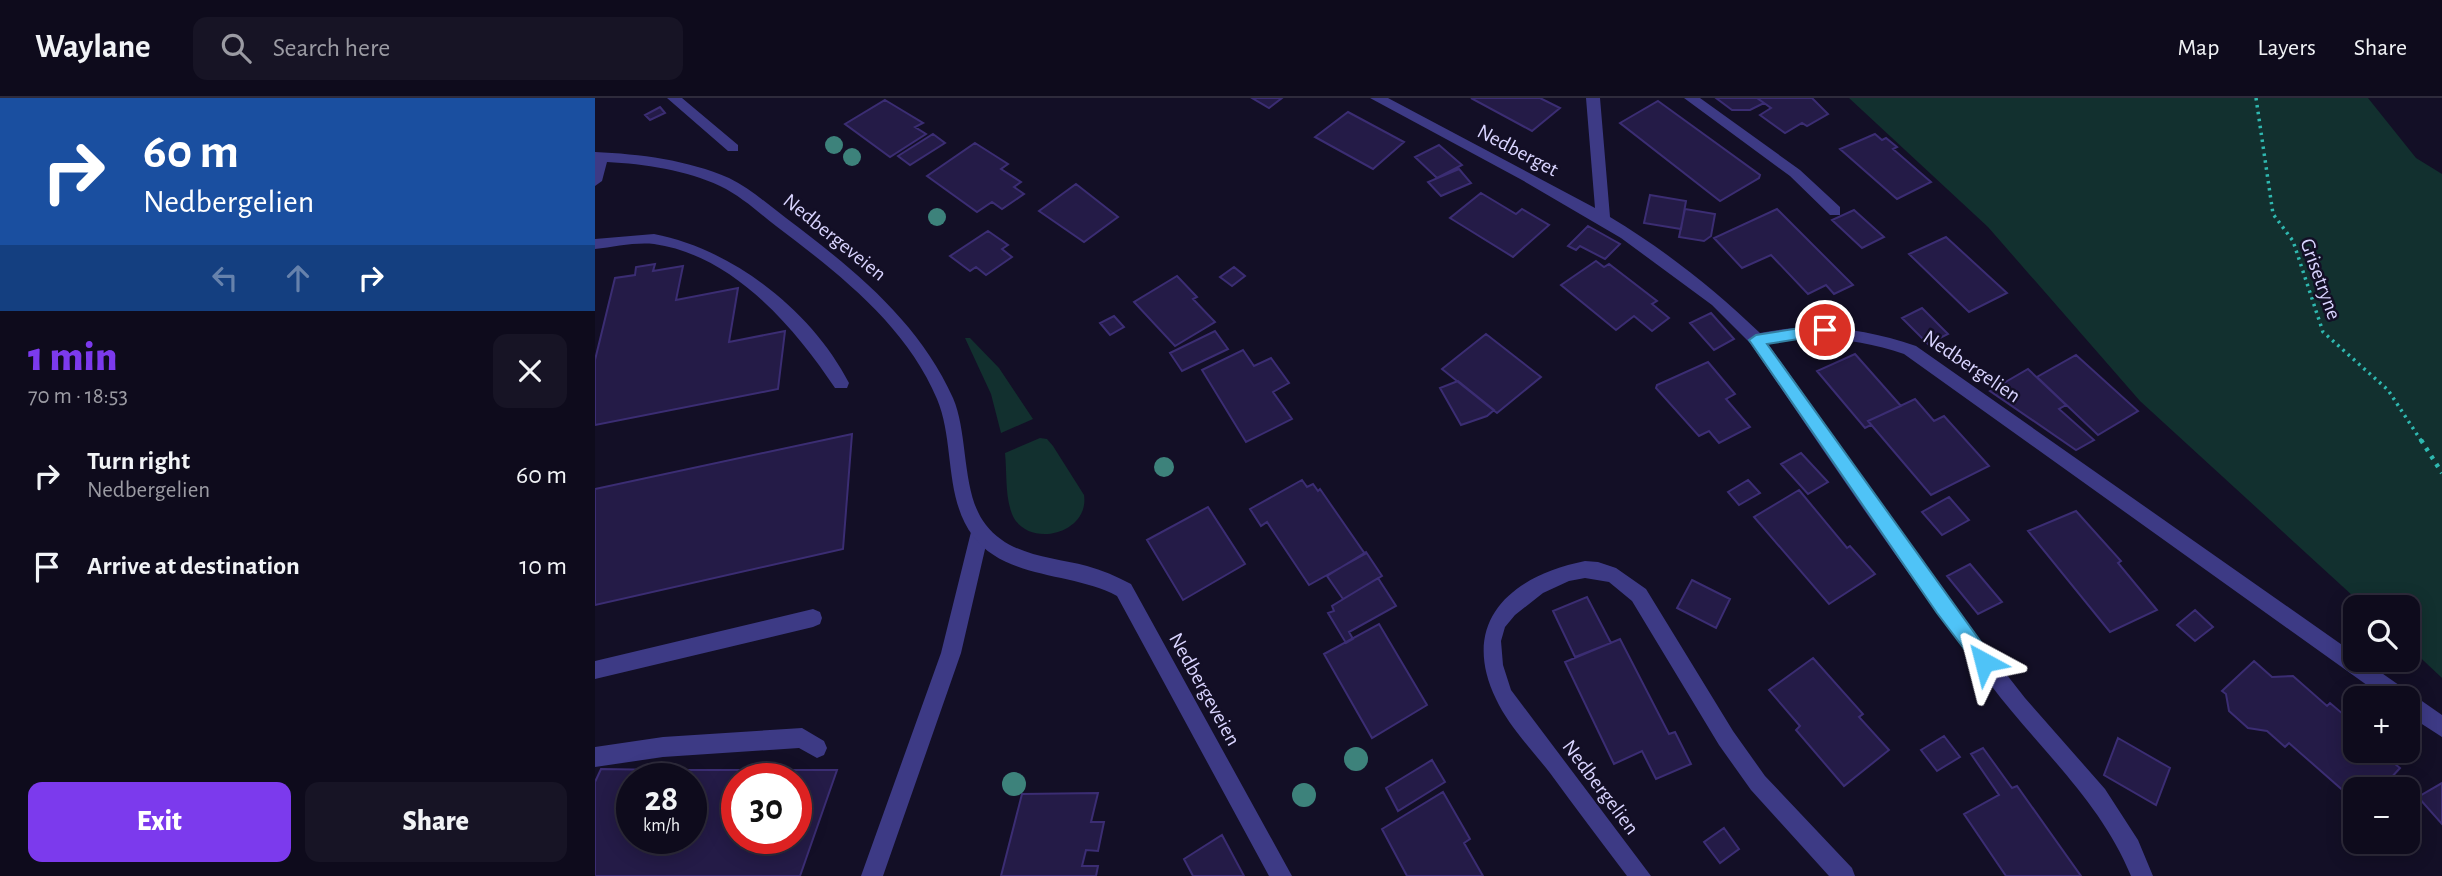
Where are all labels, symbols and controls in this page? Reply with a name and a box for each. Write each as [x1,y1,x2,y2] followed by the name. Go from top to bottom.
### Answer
[193,17,683,80] search box
[217,29,255,67] icon: search
[35,31,151,64] text: Waylane
[273,35,390,61] text: Search here
[2177,36,2219,60] text: Map
[2257,36,2316,60] text: Layers
[2354,36,2407,60] text: Share
[1474,120,1562,181] street label: Nedberget
[28,126,119,217] icon: right
[143,128,239,177] text: 60 m
[143,186,314,218] text: Nedbergelien
[779,190,890,285] street label: Nedbergeveien
[2296,236,2345,323] street label: Grisetryne
[206,259,244,297] icon: left
[279,259,317,297] icon: ahead
[352,259,390,297] icon: right
[1795,300,1855,360] pin
[1806,311,1844,349] icon: arrive
[1919,326,2024,407] street label: Nedbergelien
[493,334,567,408] button: close
[28,336,117,378] text: 1 min
[28,385,128,408] text: 70 m · 18:53
[87,448,190,474] text: Turn right
[28,457,66,495] icon: right
[516,462,567,488] text: 60 m
[87,479,210,502] text: Nedbergelien
[28,548,66,586] icon: arrive
[87,553,300,579] text: Arrive at destination
[519,553,567,579] text: 10 m
[2343,595,2420,854] map controls
[2343,595,2420,672] button: search
[1947,625,2021,699] position arrow
[1165,629,1244,749] street label: Nedbergeveien
[2343,686,2420,763] button: +
[1558,736,1643,839] street label: Nedbergelien
[721,763,812,854] speed limit sign: 30
[2343,777,2420,854] button: −
[28,782,291,862] button: Exit
[305,782,567,862] button: Share
[645,782,678,817] text: 28
[643,817,680,835] text: km/h

